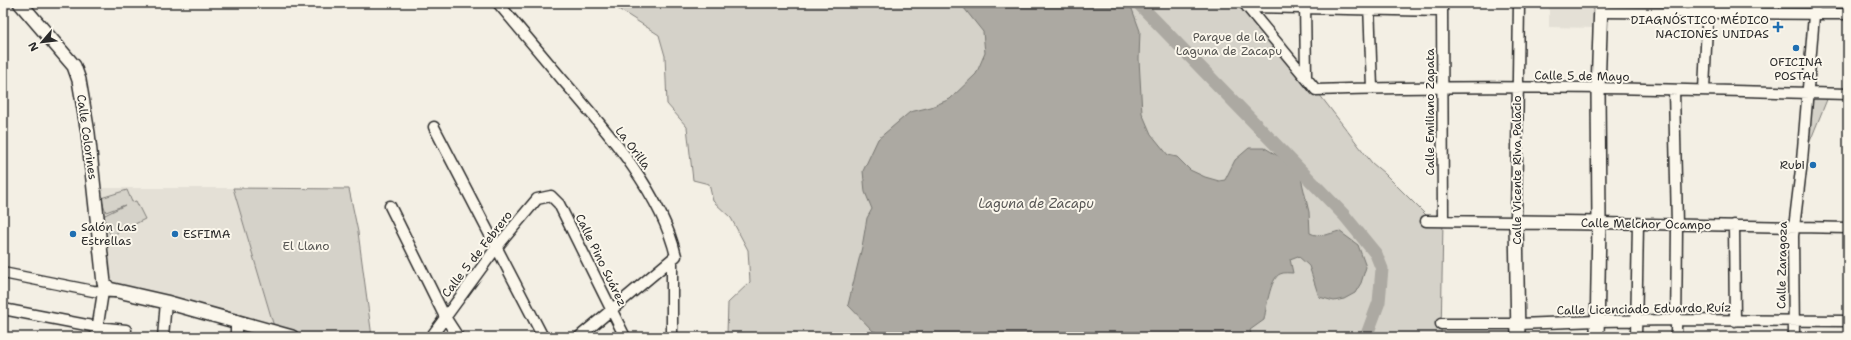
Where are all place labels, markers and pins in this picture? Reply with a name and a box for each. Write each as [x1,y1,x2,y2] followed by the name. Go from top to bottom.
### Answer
[1631,12,1769,42] place label: DIAGNÓSTICO MÉDICO NACIONES UNIDAS
[1772,21,1784,33] marker: DIAGNÓSTICO MÉDICO NACIONES UNIDAS
[1791,43,1801,53] marker: OFICINA POSTAL
[1769,54,1823,84] place label: OFICINA POSTAL
[1780,157,1805,173] place label: Rubi
[1808,160,1818,170] marker: Rubi
[81,219,137,249] place label: Salón Las Estrellas
[183,226,231,242] place label: ESFIMA
[68,229,78,239] marker: Salón Las Estrellas
[170,229,180,239] marker: ESFIMA

